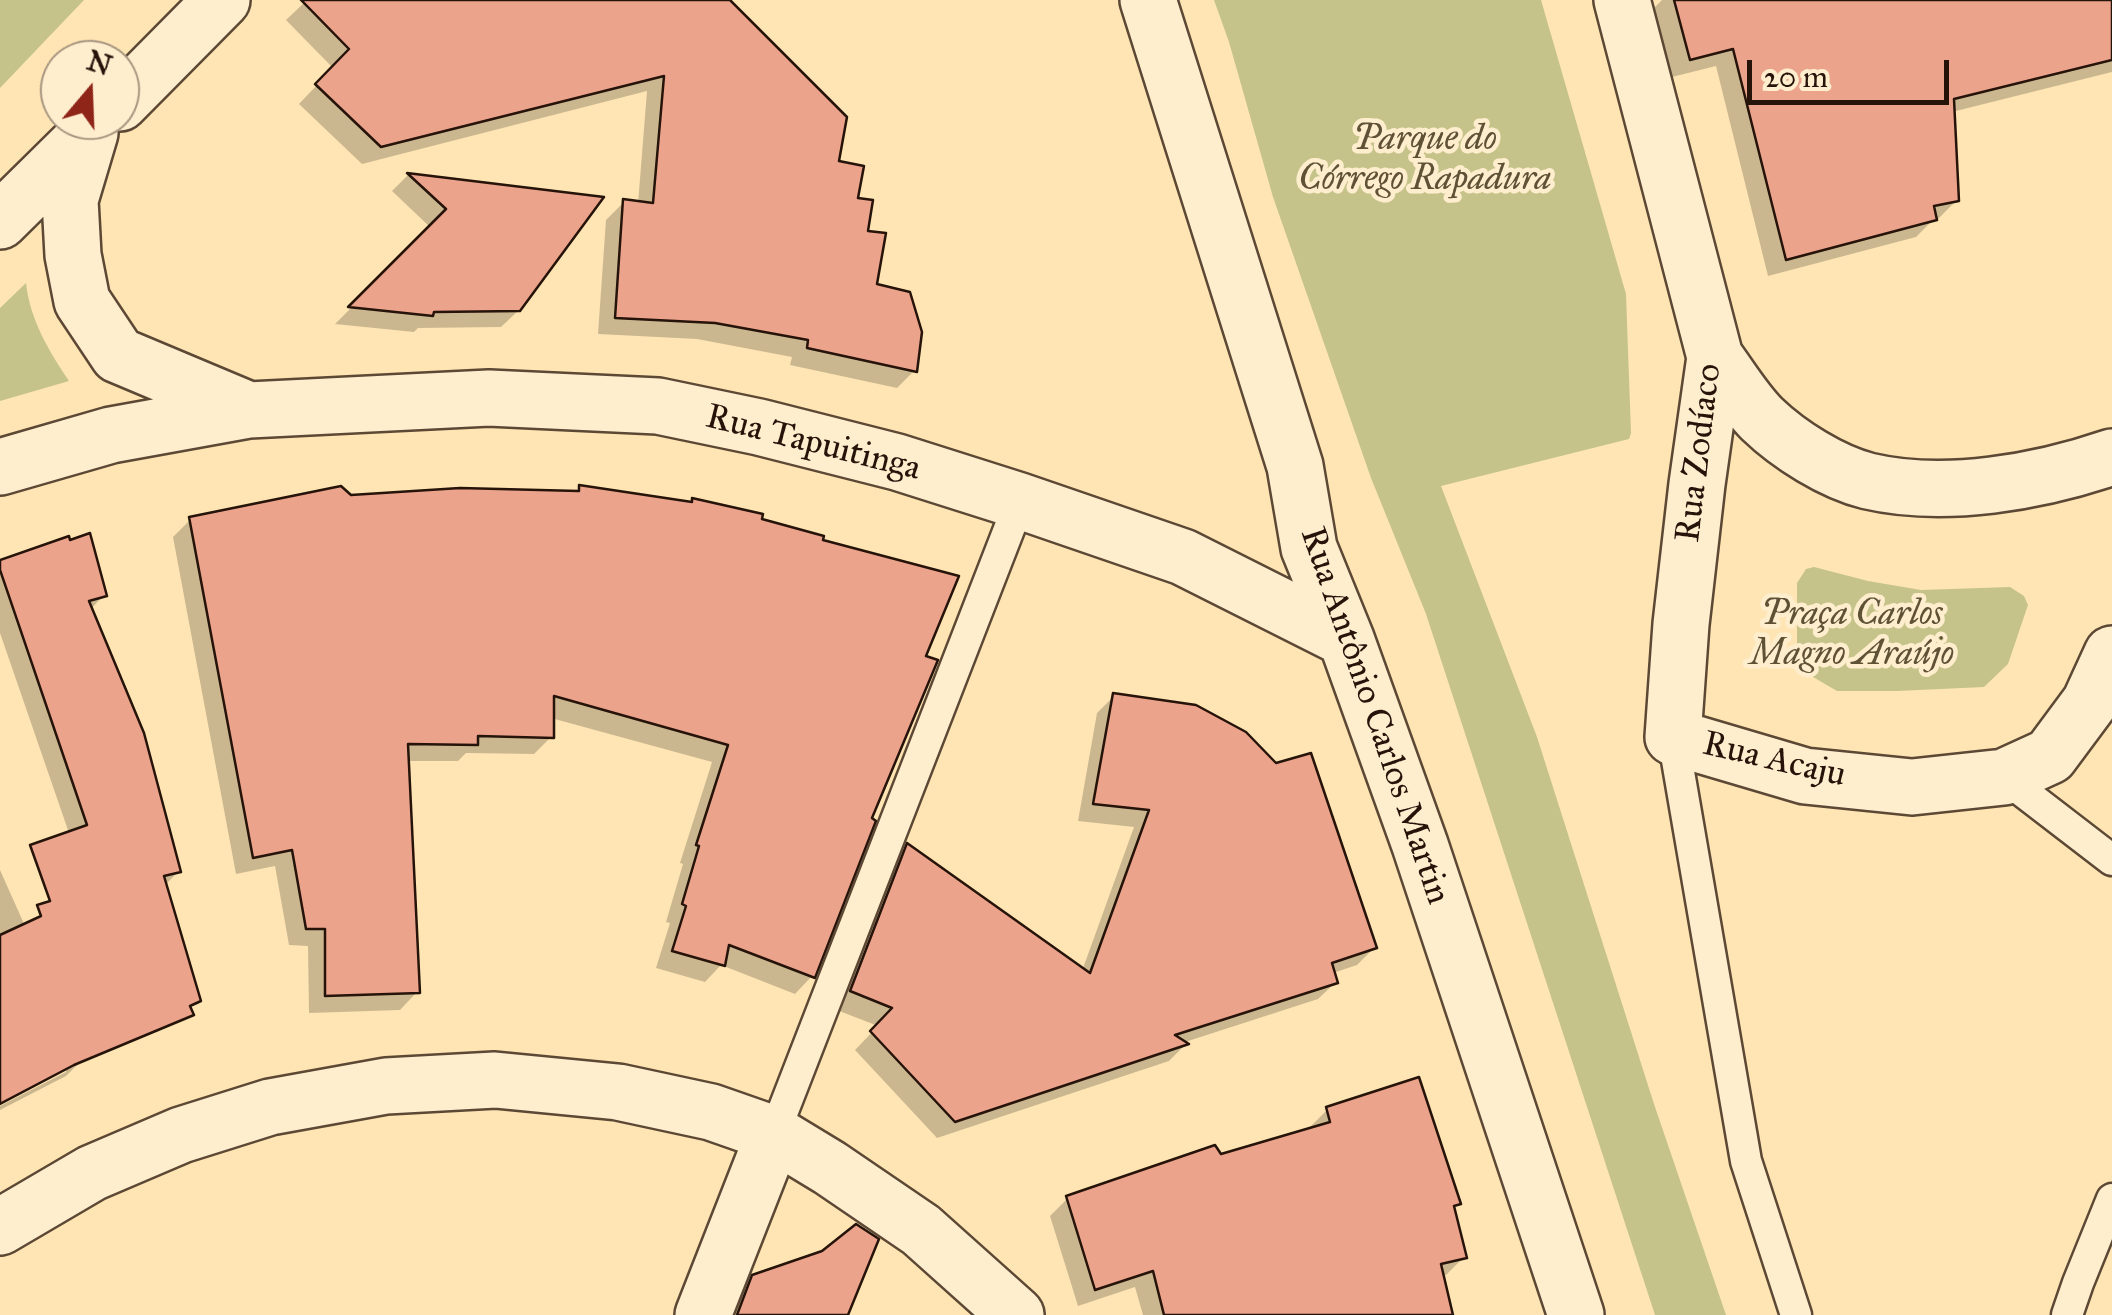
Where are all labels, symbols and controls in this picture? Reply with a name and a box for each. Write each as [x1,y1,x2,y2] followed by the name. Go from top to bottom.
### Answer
[40,40,140,140] north arrow
[1752,40,1954,102] scale bar
[82,43,116,83] text: N
[1764,59,1828,95] text: 20 m
[1299,119,1551,201] park label: Parque do Córrego Rapadura
[1668,361,1732,545] street label: Rua Zodíaco
[701,397,925,491] street label: Rua Tapuitinga
[1290,522,1458,910] street label: Rua Antônio Carlos Martin
[1750,594,1954,676] park label: Praça Carlos Magno Araújo
[1698,724,1850,798] street label: Rua Acaju

